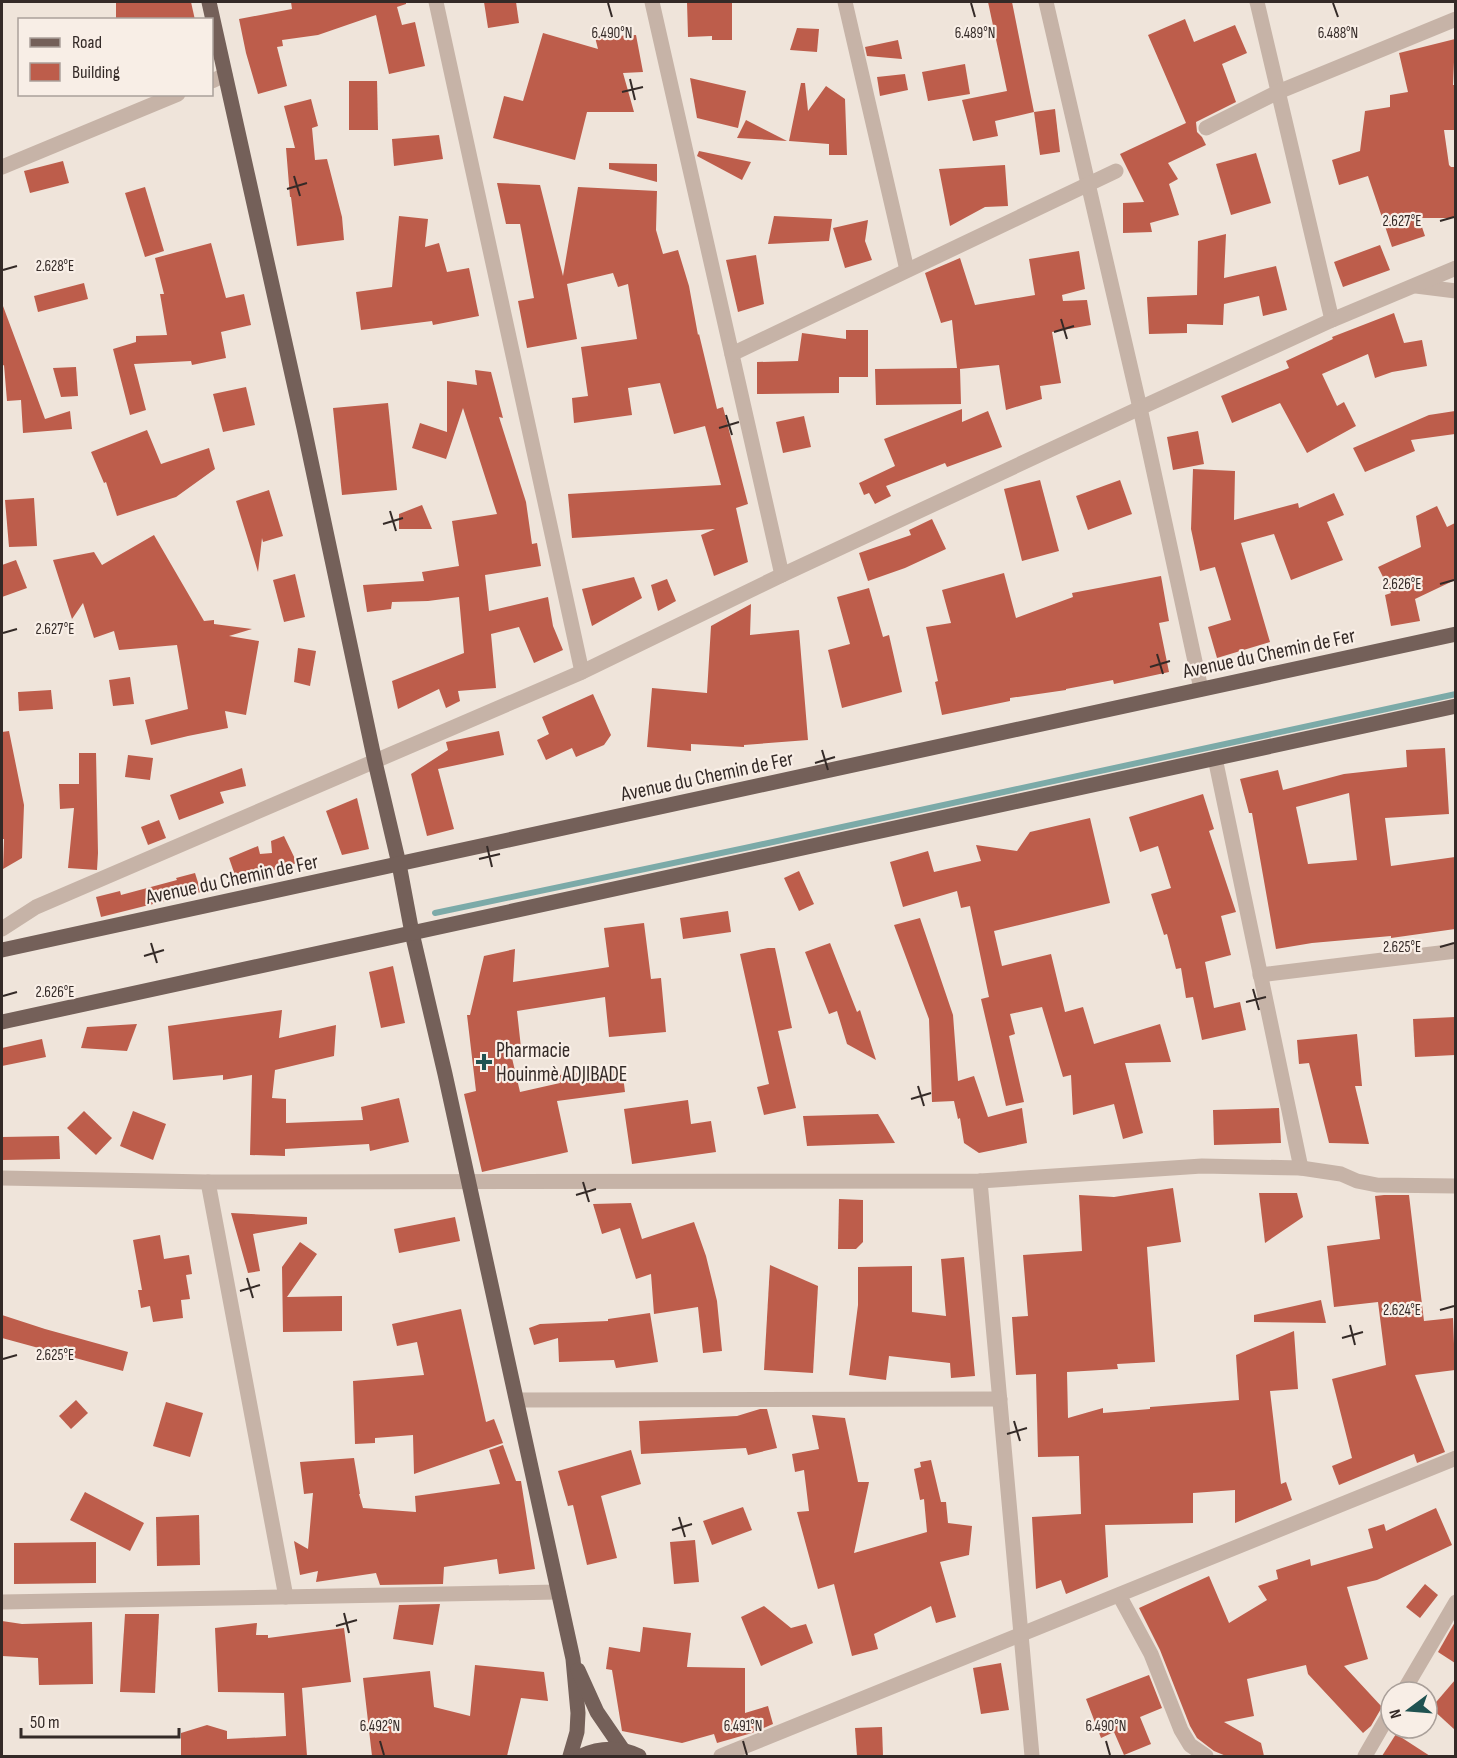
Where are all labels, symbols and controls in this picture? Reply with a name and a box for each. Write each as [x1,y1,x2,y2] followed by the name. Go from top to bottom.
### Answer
[18,18,213,96] legend
[592,24,632,43] text: 6.490°N
[955,24,995,43] text: 6.489°N
[1318,24,1358,43] text: 6.488°N
[72,32,102,53] text: Road
[72,62,120,83] text: Building
[1383,212,1421,231] text: 2.627°E
[36,257,74,276] text: 2.628°E
[1383,575,1421,594] text: 2.626°E
[36,620,74,639] text: 2.627°E
[1180,623,1358,684] street label: Avenue du Chemin de Fer
[618,746,796,807] street label: Avenue du Chemin de Fer
[143,849,321,910] street label: Avenue du Chemin de Fer
[1383,938,1421,957] text: 2.625°E
[36,983,74,1002] text: 2.626°E
[496,1038,627,1087] place label: Pharmacie Houinmè ADJIBADE
[477,1055,491,1069] marker: Pharmacie Houinmè ADJIBADE
[1383,1301,1421,1320] text: 2.624°E
[36,1346,74,1365] text: 2.625°E
[1379,1680,1439,1740] north arrow
[21,1701,178,1739] scale bar
[1386,1707,1406,1720] text: N
[30,1712,60,1733] text: 50 m
[360,1717,400,1736] text: 6.492°N
[724,1717,762,1736] text: 6.491°N
[1086,1717,1126,1736] text: 6.490°N

